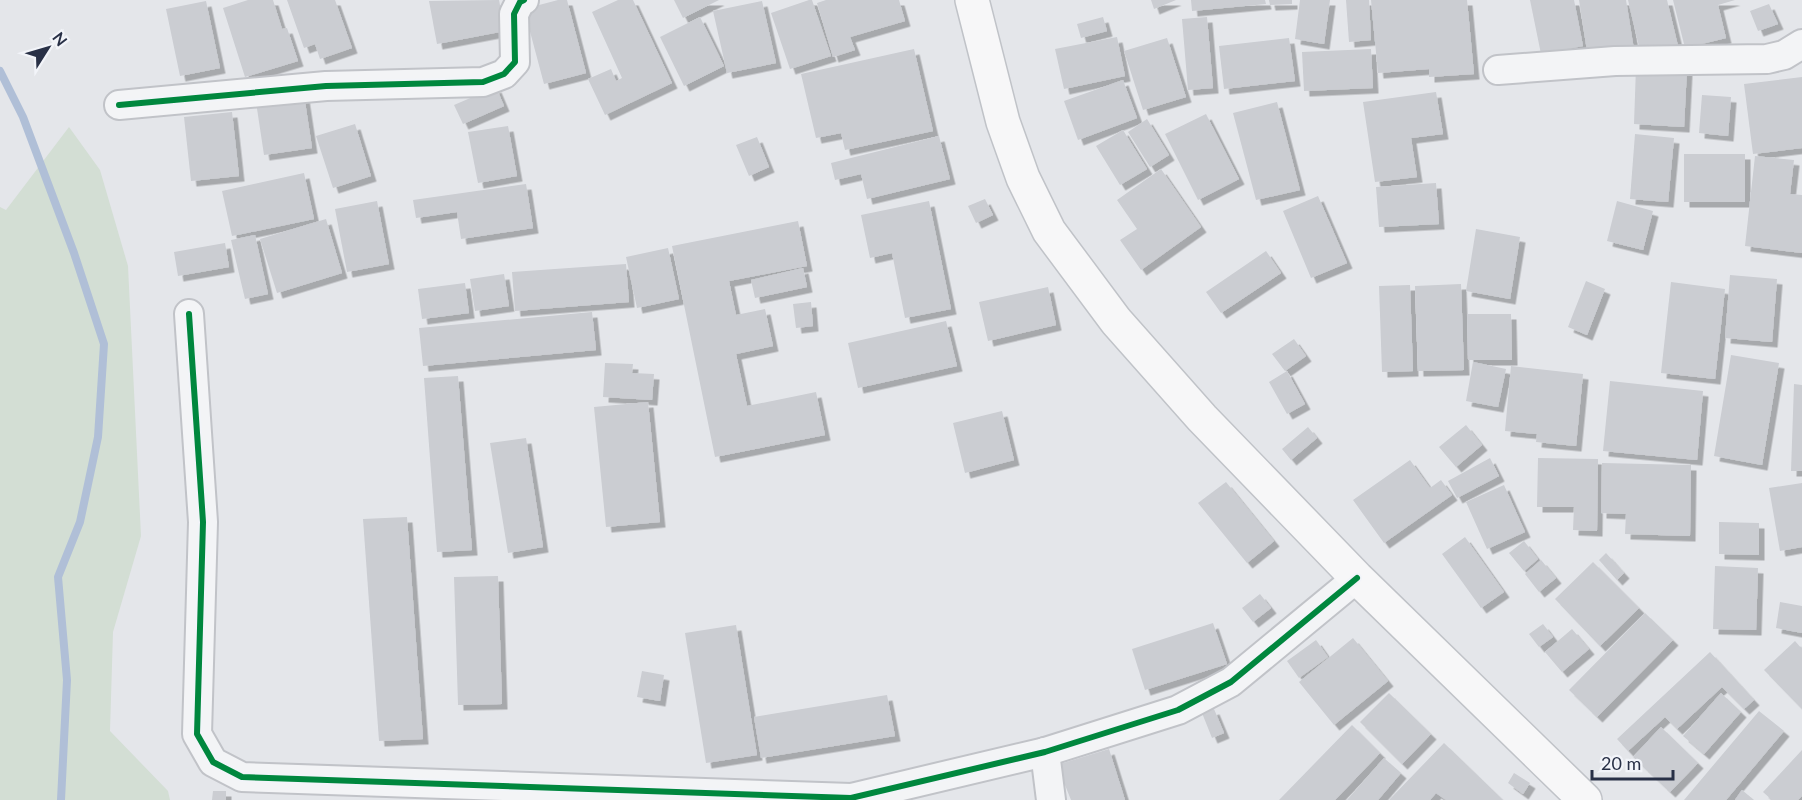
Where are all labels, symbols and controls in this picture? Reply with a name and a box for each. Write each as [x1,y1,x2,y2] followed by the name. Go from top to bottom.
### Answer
[18,18,78,78] north arrow
[49,28,72,49] text: N
[1592,743,1673,781] scale bar
[1601,752,1641,774] text: 20 m

